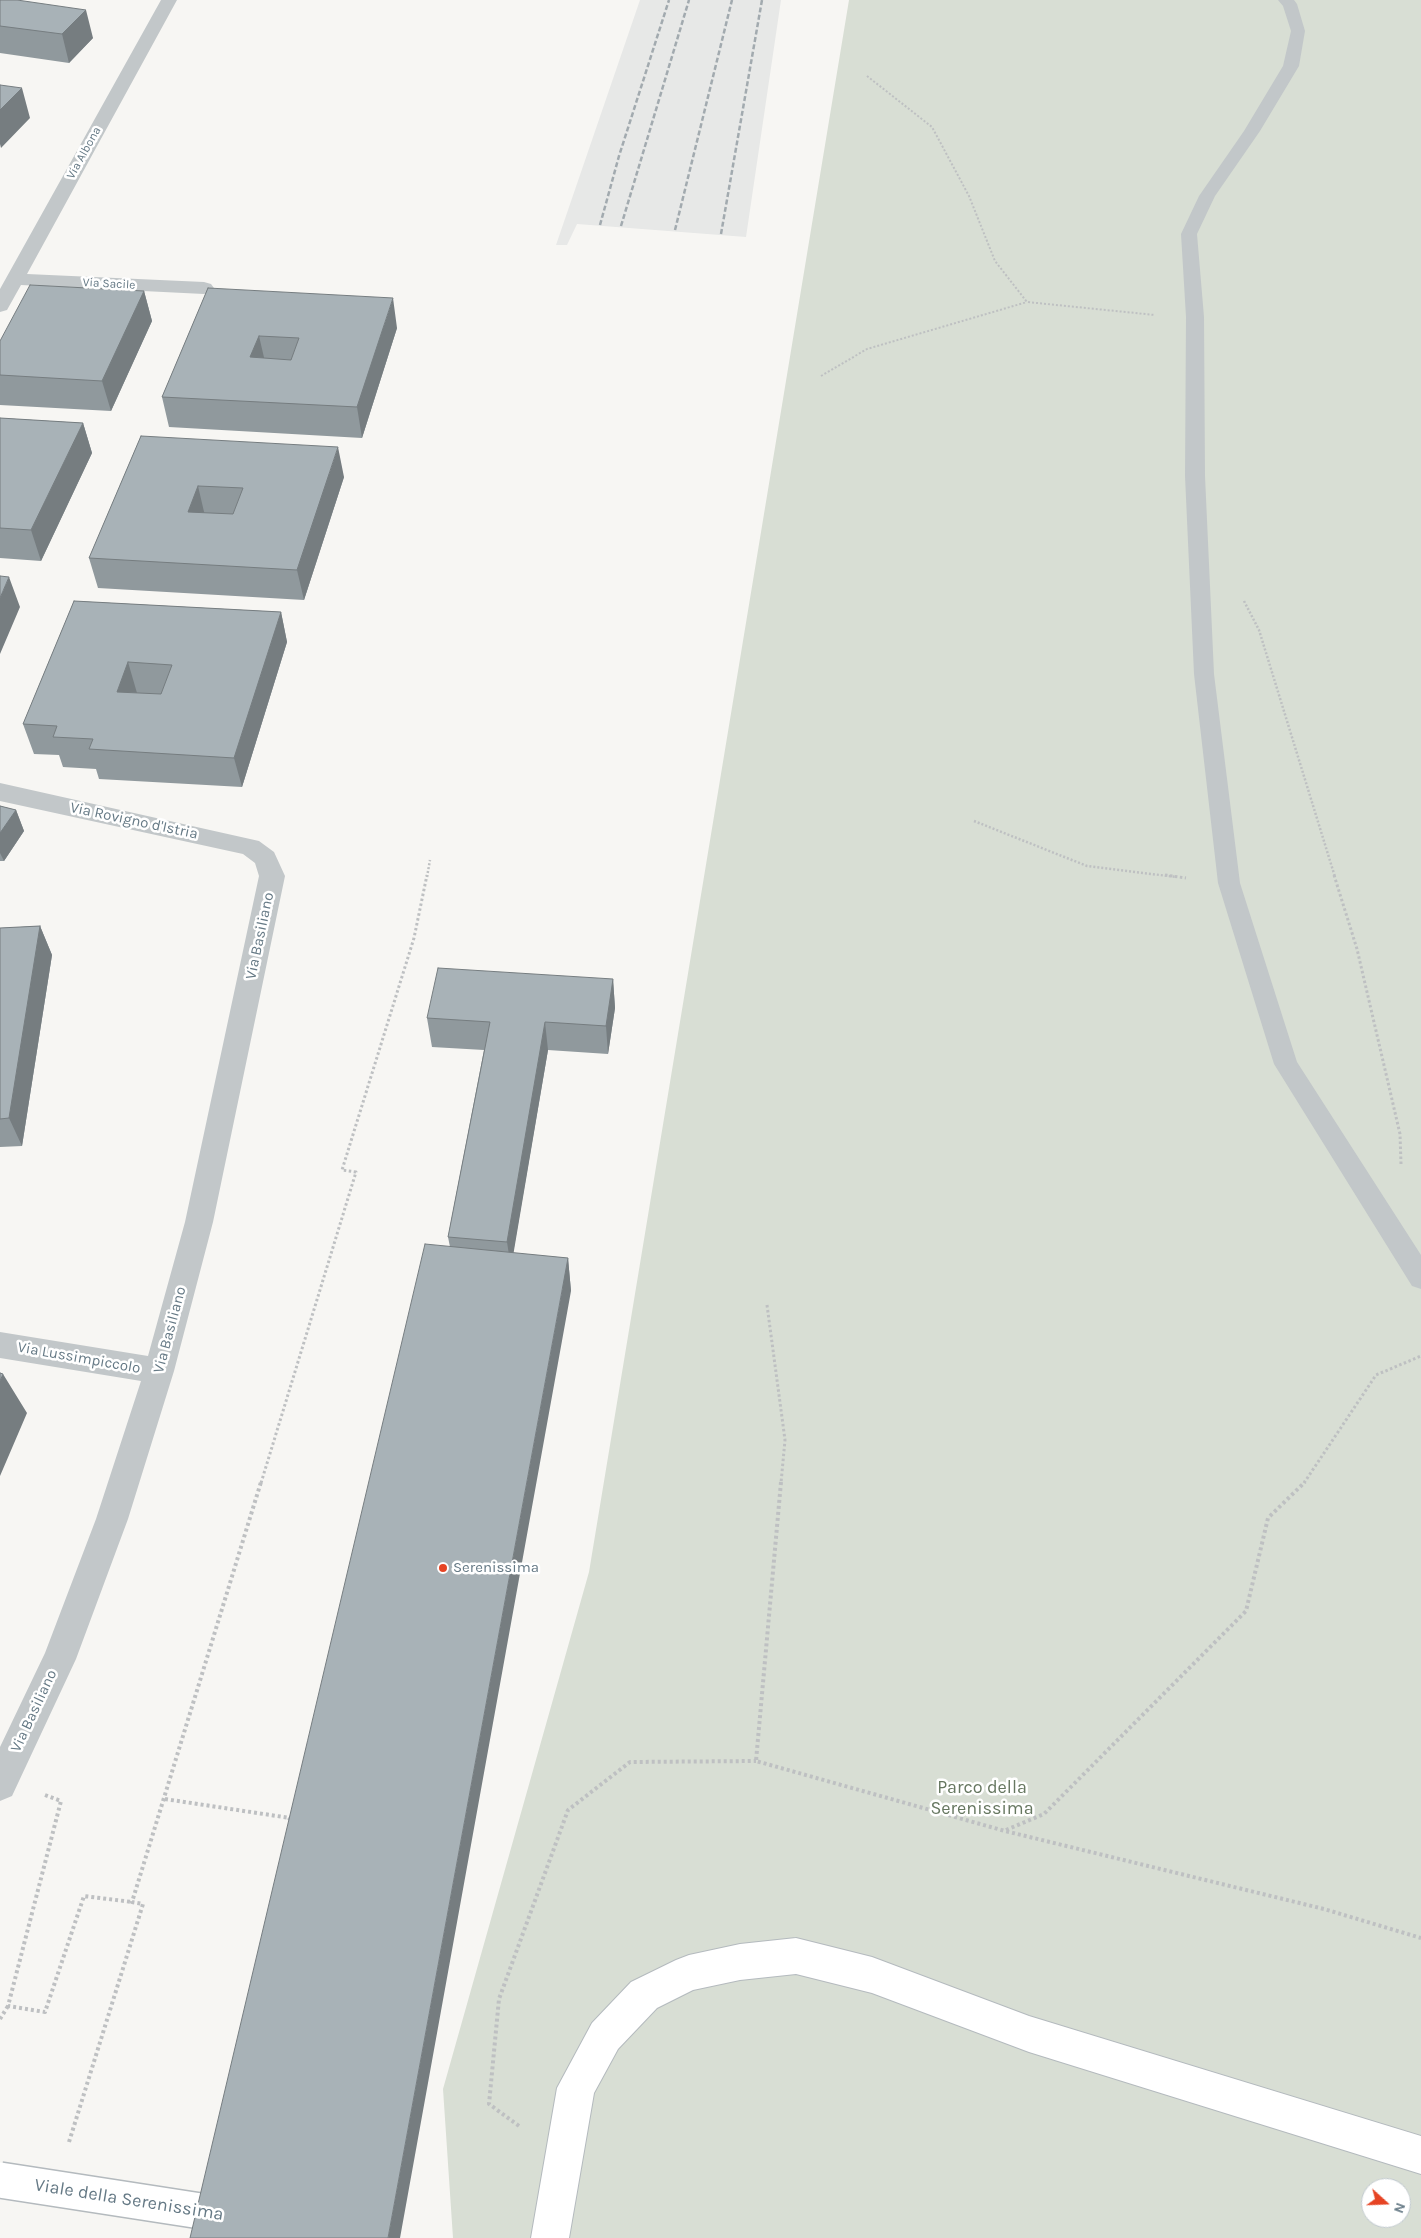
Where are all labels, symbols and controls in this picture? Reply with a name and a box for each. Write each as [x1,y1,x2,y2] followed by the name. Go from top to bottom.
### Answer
[64,124,104,182] street label: Via Albona
[82,275,136,293] street label: Via Sacile
[68,799,200,843] street label: Via Rovigno d'Istria
[242,891,278,981] street label: Via Basiliano
[150,1285,190,1375] street label: Via Basiliano
[16,1338,142,1378] street label: Via Lussimpiccolo
[453,1559,539,1577] place label: Serenissima
[437,1562,449,1574] marker: Serenissima
[7,1667,61,1755] street label: Via Basiliano
[930,1777,1034,1820] park label: Parco della Serenissima
[33,2174,225,2226] street label: Viale della Serenissima
[1361,2178,1411,2228] north arrow
[1390,2200,1409,2216] text: N

